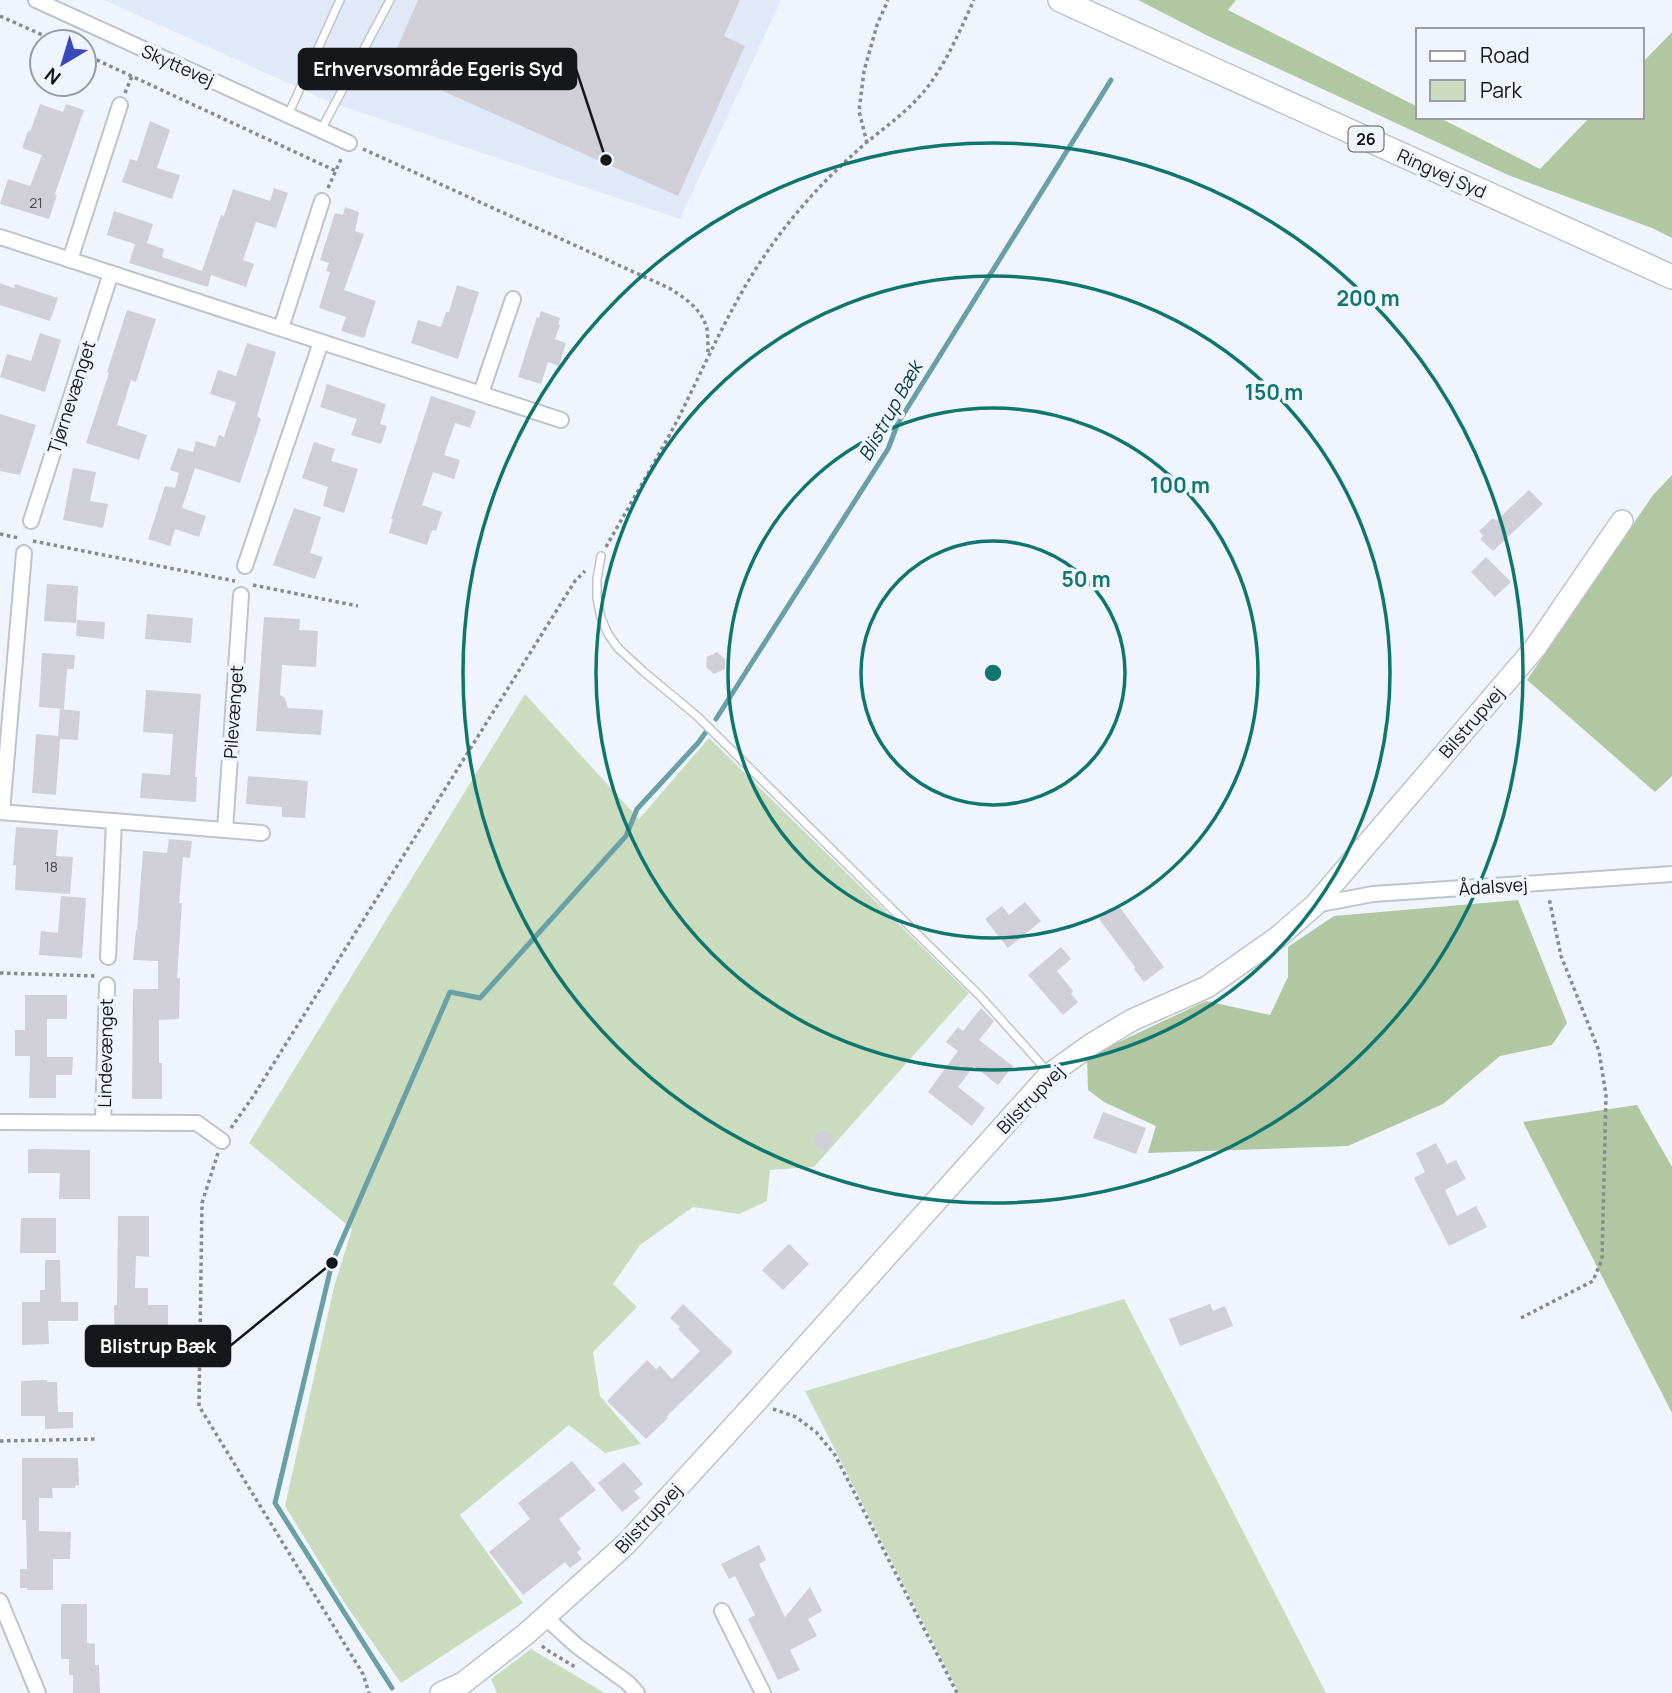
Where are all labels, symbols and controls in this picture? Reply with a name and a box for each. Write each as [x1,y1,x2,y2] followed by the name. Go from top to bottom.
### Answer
[28,28,98,98] north arrow
[1416,28,1644,119] legend
[138,38,218,92] street label: Skyttevej
[1480,41,1530,69] text: Road
[299,49,576,89] callout: Erhvervsområde Egeris Syd
[313,56,563,82] text: Erhvervsområde Egeris Syd
[39,62,66,91] text: N
[1480,76,1522,104] text: Park
[1348,127,1384,152] road number: 26
[1394,143,1490,203] street label: Ringvej Syd
[29,193,43,212] house number: 21
[1336,284,1400,312] text: 200 m
[41,337,101,457] street label: Tjørnevænget
[852,354,929,466] water label: Blistrup Bæk
[1245,378,1303,406] text: 150 m
[1150,471,1210,499] text: 100 m
[1061,565,1111,593] text: 50 m
[981,661,1005,685] centre of rings
[218,664,248,760] street label: Pilevænget
[1433,681,1509,763] street label: Bilstrupvej
[44,857,58,876] house number: 18
[1458,872,1528,900] street label: Ådalsvej
[92,998,118,1108] street label: Lindevænget
[991,1059,1069,1139] street label: Bilstrupvej
[86,1326,230,1366] callout: Blistrup Bæk
[100,1333,217,1359] text: Blistrup Bæk
[609,1478,687,1558] street label: Bilstrupvej

